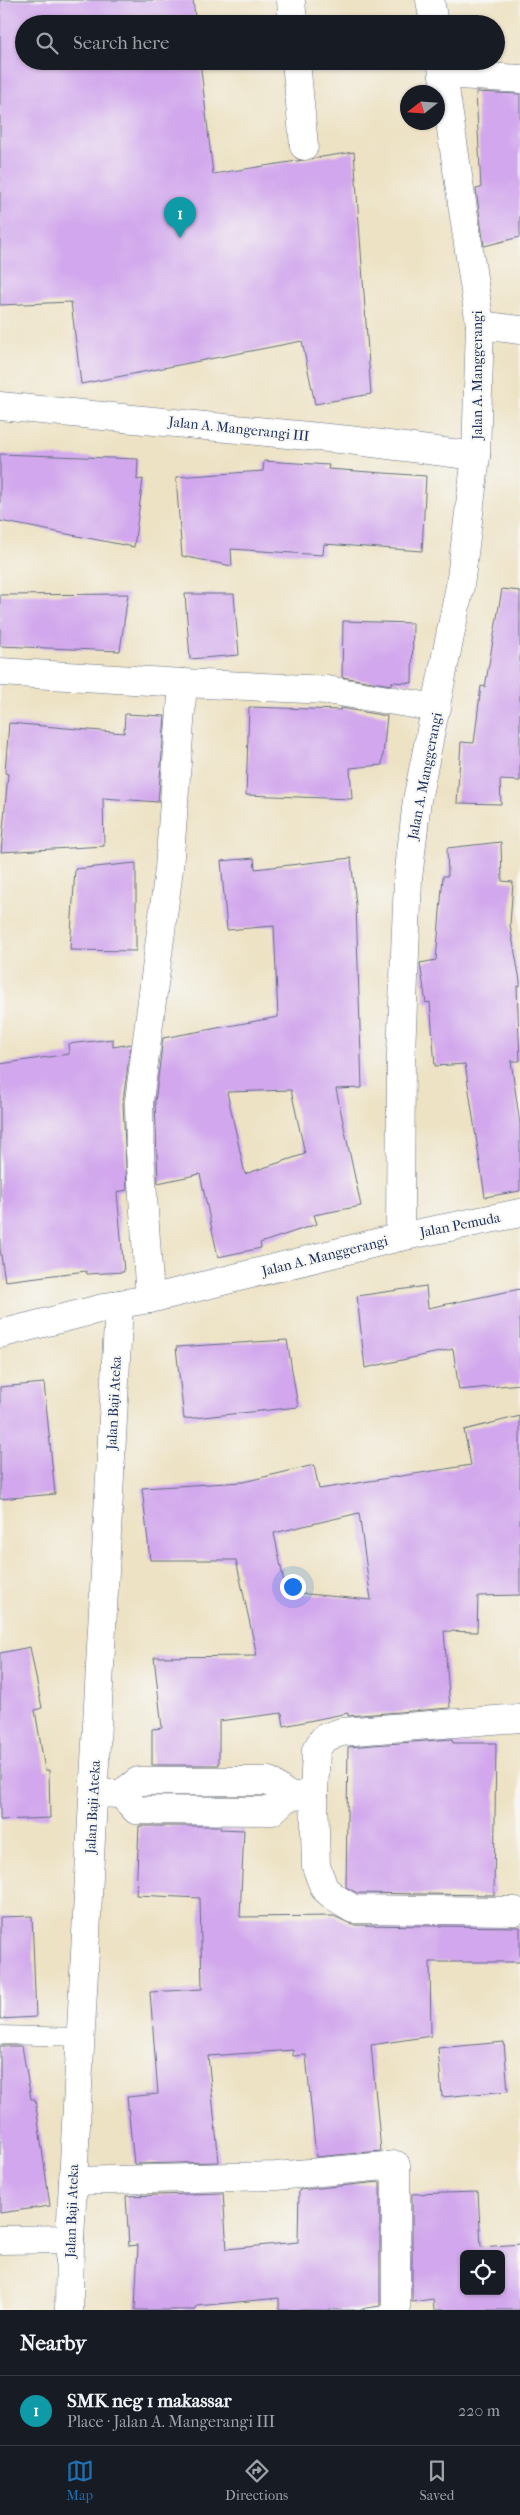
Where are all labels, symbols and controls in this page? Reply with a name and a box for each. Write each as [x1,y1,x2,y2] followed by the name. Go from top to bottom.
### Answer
[15,15,505,70] search box
[33,29,61,57] icon: search
[73,32,169,54] text: Search here
[400,85,445,130] north arrow
[164,197,196,238] pin: 1
[469,310,486,441] street label: Jalan A. Manggerangi
[167,413,311,445] street label: Jalan A. Mangerangi III
[404,711,446,842] street label: Jalan A. Manggerangi
[417,1209,502,1241] street label: Jalan Pemuda
[259,1232,390,1280] street label: Jalan A. Manggerangi
[103,1355,125,1451] street label: Jalan Baji Ateka
[280,1574,306,1600] your location
[82,1759,104,1855] street label: Jalan Baji Ateka
[62,2163,82,2259] street label: Jalan Baji Ateka
[460,2250,505,2295] map controls
[460,2250,505,2295] button: locate
[20,2331,86,2355] text: Nearby
[67,2390,232,2412] text: SMK neg 1 makassar
[33,2401,39,2420] text: 1
[458,2401,500,2420] text: 220 m
[67,2412,275,2431] text: Place · Jalan A. Mangerangi III
[66,2457,94,2504] tab: Map
[225,2457,288,2504] tab: Directions
[420,2457,454,2504] tab: Saved

